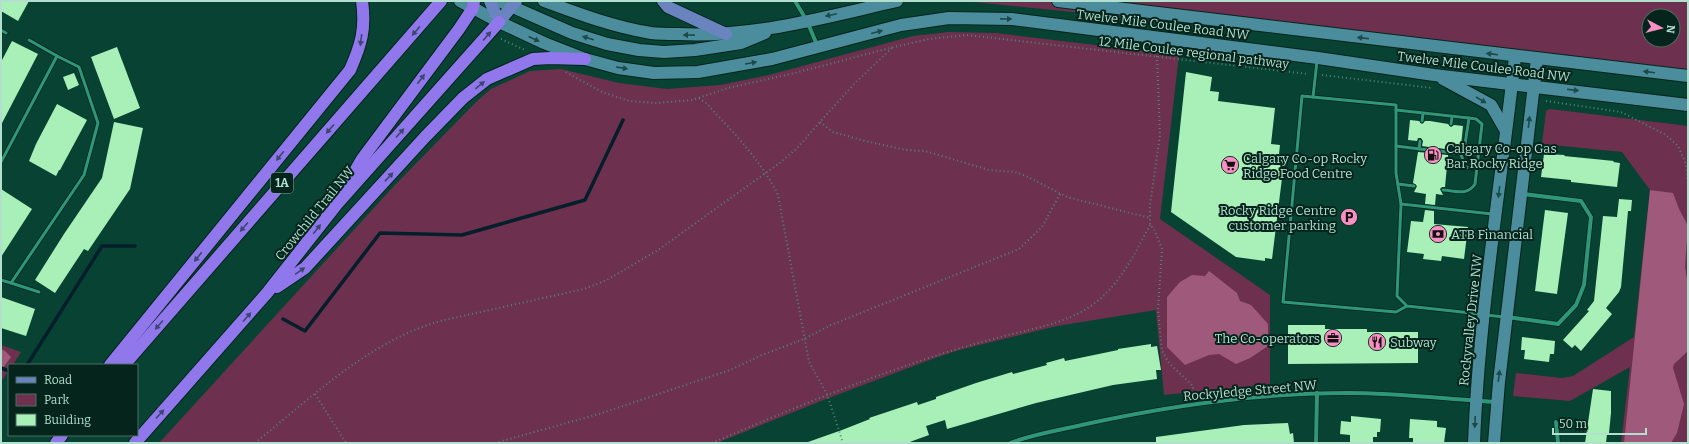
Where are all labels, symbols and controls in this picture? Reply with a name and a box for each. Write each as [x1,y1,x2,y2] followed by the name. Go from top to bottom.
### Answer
[1076,6,1251,43] street label: Twelve Mile Coulee Road NW
[1641,8,1681,48] north arrow
[825,13,837,19] one-way arrow
[1000,16,1013,22] one-way arrow
[1663,24,1677,35] text: N
[411,26,420,36] one-way arrow
[871,28,884,34] one-way arrow
[482,31,491,41] one-way arrow
[682,32,695,38] one-way arrow
[1098,33,1290,72] street label: 12 Mile Coulee regional pathway
[358,34,365,46] one-way arrow
[581,35,593,41] one-way arrow
[1357,35,1369,41] one-way arrow
[529,36,540,42] one-way arrow
[1397,48,1572,85] street label: Twelve Mile Coulee Road NW
[1486,51,1498,57] one-way arrow
[745,59,757,65] one-way arrow
[616,65,628,71] one-way arrow
[1643,69,1655,75] one-way arrow
[417,74,426,85] one-way arrow
[475,80,486,89] one-way arrow
[1567,87,1579,93] one-way arrow
[1475,96,1487,103] one-way arrow
[1526,116,1532,128] one-way arrow
[325,124,335,134] one-way arrow
[395,128,405,138] one-way arrow
[1446,141,1557,171] place label: Calgary Co-op Gas Bar Rocky Ridge
[1423,145,1443,165] fuel station icon: Calgary Co-op Gas Bar Rocky Ridge
[276,151,284,162] one-way arrow
[1243,151,1367,181] place label: Calgary Co-op Rocky Ridge Food Centre
[1220,155,1240,175] supermarket icon: Calgary Co-op Rocky Ridge Food Centre
[272,163,357,263] street label: Crowchild Trail NW
[384,172,393,182] one-way arrow
[271,173,293,193] road number: 1A
[1495,186,1502,198] one-way arrow
[1220,203,1336,233] place label: Rocky Ridge Centre customer parking
[1339,207,1359,227] parking icon: Rocky Ridge Centre customer parking
[240,221,249,232] one-way arrow
[313,224,321,235] one-way arrow
[1428,224,1448,244] bank icon: ATB Financial
[1451,227,1533,242] place label: ATB Financial
[193,252,202,263] one-way arrow
[1456,253,1485,386] street label: Rockyvalley Drive NW
[294,267,305,275] one-way arrow
[242,311,251,322] one-way arrow
[155,320,164,329] one-way arrow
[1323,328,1343,348] office icon: The Co-operators
[1215,331,1320,346] place label: The Co-operators
[1367,332,1387,352] restaurant icon: Subway
[1390,335,1437,350] place label: Subway
[8,364,138,436] legend
[1496,370,1502,382] one-way arrow
[44,373,72,387] text: Road
[1183,377,1318,404] street label: Rockyledge Street NW
[44,393,70,407] text: Park
[156,409,165,419] one-way arrow
[1553,410,1646,436] scale bar
[44,413,91,427] text: Building
[1471,416,1478,428] one-way arrow
[1559,417,1588,431] text: 50 m

